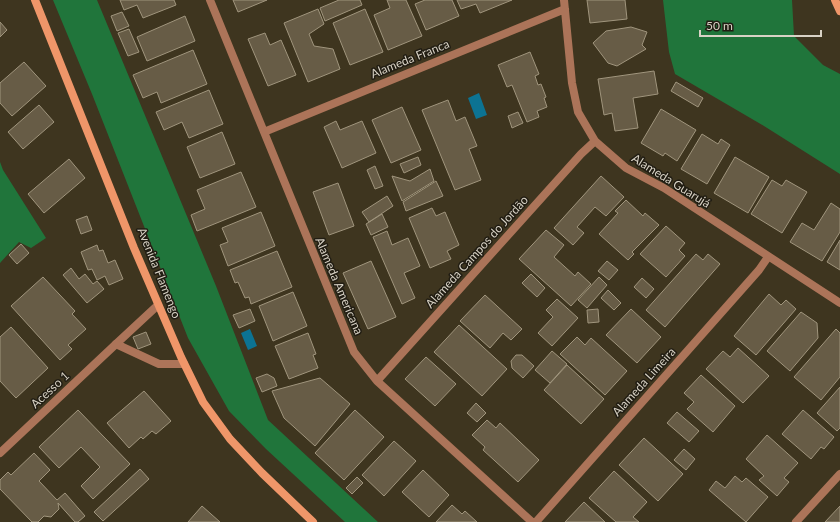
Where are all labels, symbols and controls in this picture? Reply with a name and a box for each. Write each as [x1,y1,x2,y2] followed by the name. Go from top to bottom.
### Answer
[700,12,821,38] scale bar
[706,18,733,33] text: 50 m
[368,36,451,81] street label: Alameda Franca
[629,150,713,211] street label: Alameda Guarujá
[422,192,531,311] street label: Alameda Campos do Jordão
[134,225,185,321] street label: Avenida Flamengo
[312,235,367,337] street label: Alameda Americana
[609,344,678,419] street label: Alameda Limeira
[27,368,72,411] street label: Acesso 1

